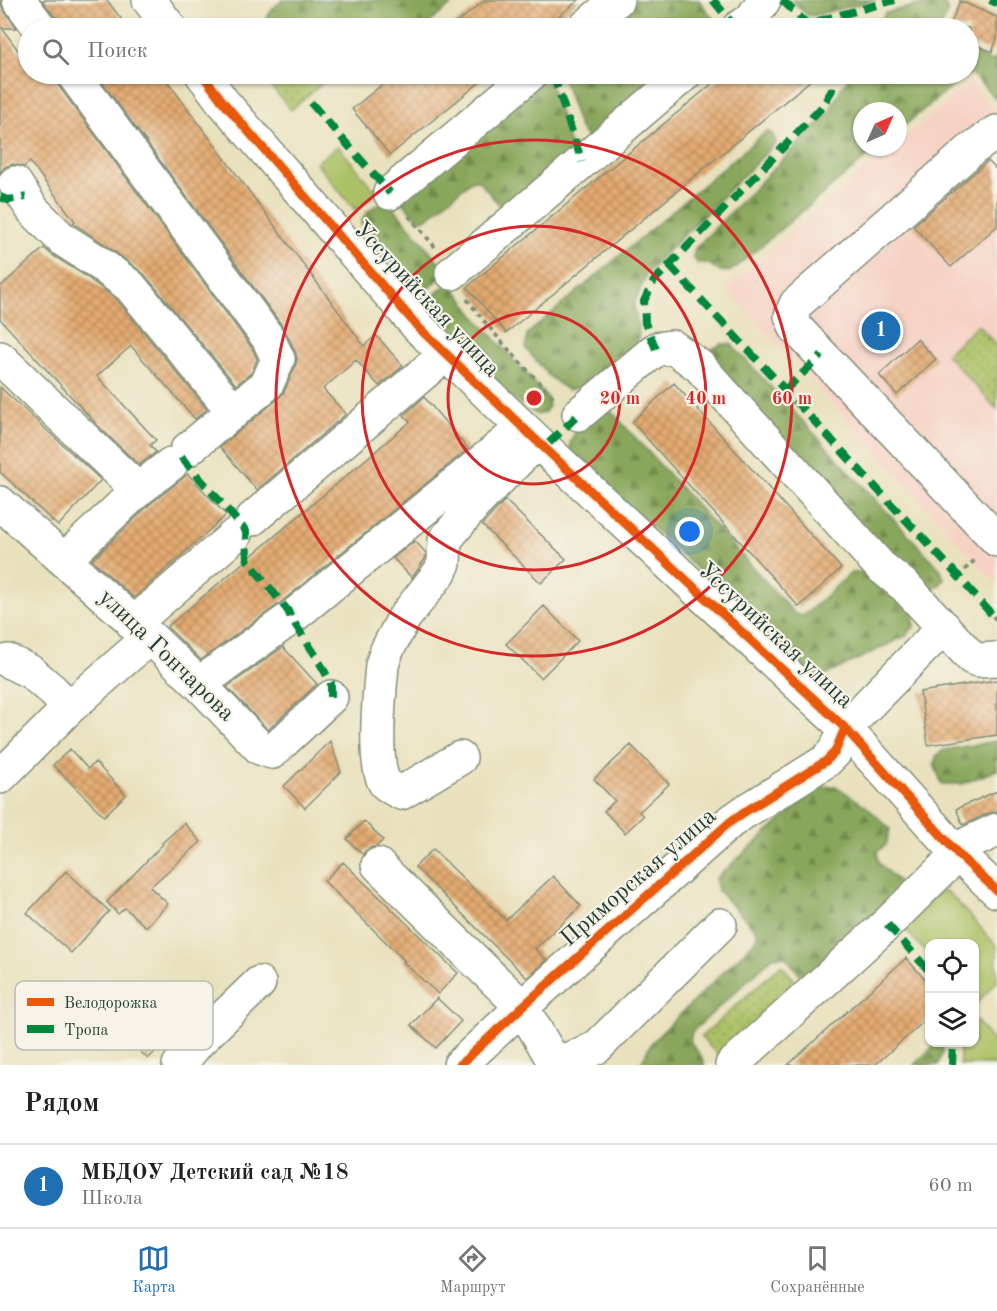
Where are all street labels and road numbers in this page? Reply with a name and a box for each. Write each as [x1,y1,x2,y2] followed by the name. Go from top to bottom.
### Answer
[348,218,504,382] street label: Уссурийская улица
[693,558,857,714] street label: Уссурийская улица
[93,585,239,727] street label: улица Гончарова
[557,804,721,952] street label: Приморская улица

